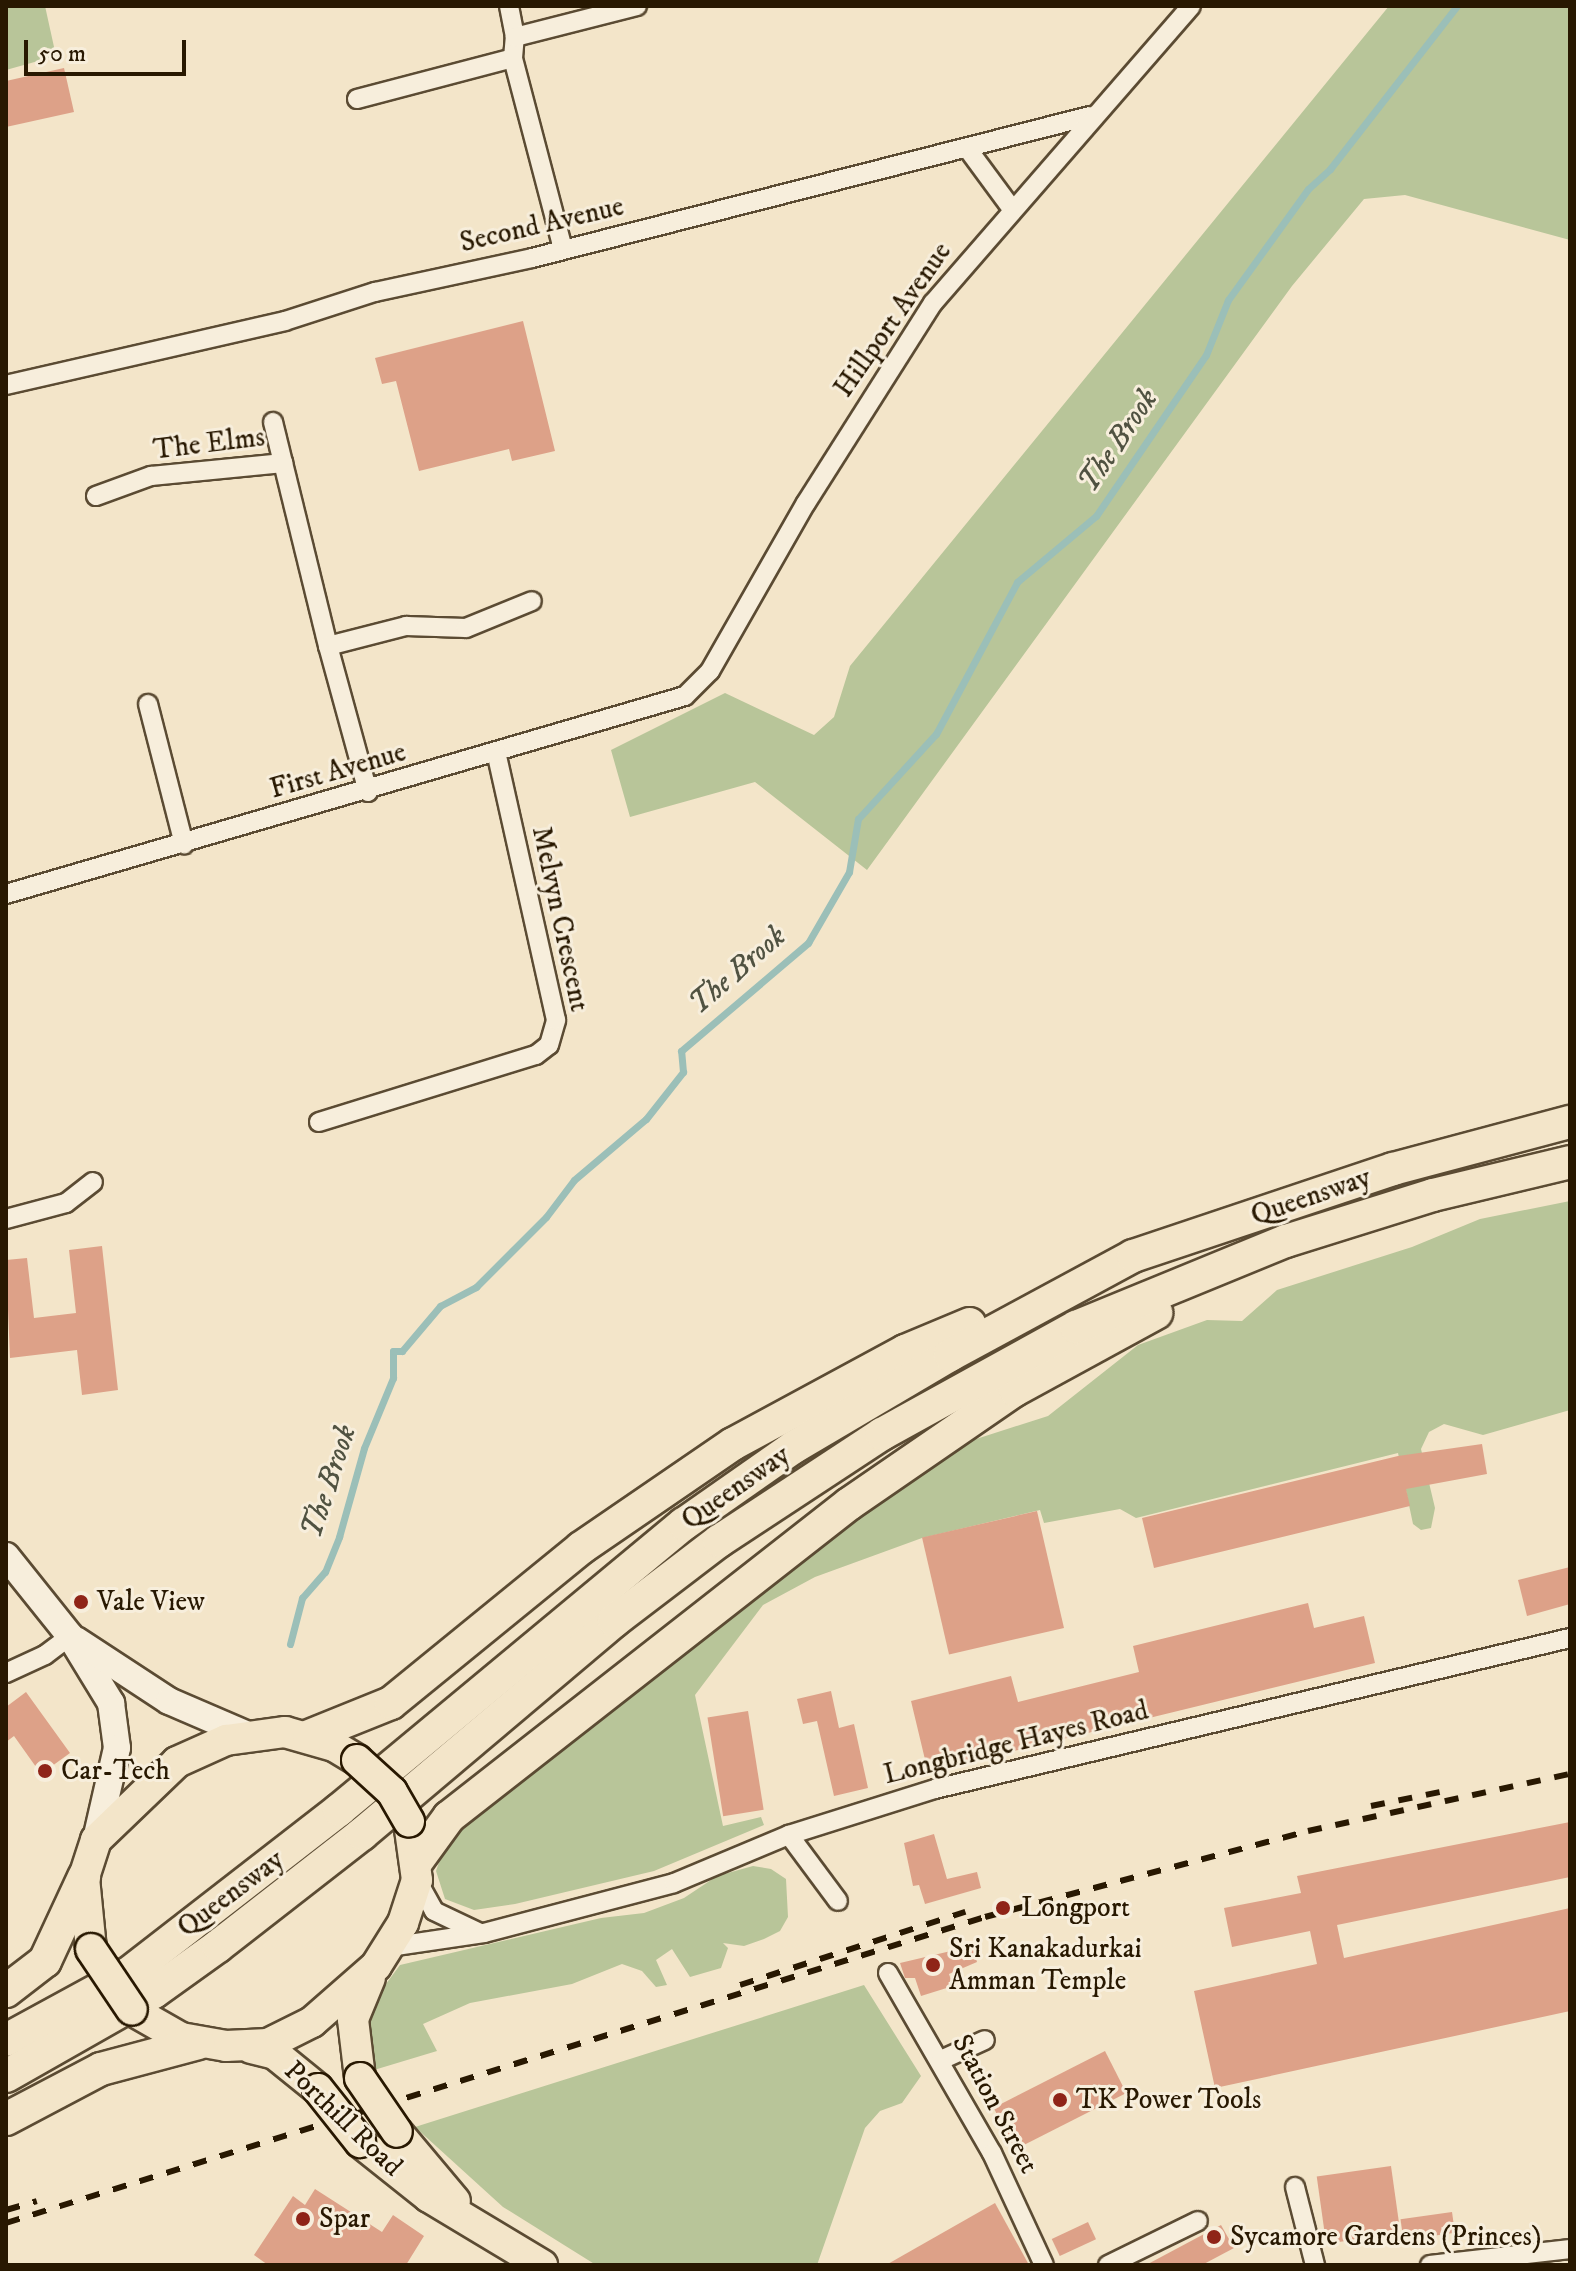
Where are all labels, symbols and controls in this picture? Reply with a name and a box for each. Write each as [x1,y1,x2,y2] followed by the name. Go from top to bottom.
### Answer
[28,24,190,74] scale bar
[38,39,86,69] text: 50 m
[457,190,627,260] street label: Second Avenue
[827,236,959,404] street label: Hillport Avenue
[1071,383,1167,499] water label: The Brook
[151,420,267,468] street label: The Elms
[266,736,410,806] street label: First Avenue
[524,823,596,1015] street label: Melvyn Crescent
[682,919,794,1023] water label: The Brook
[1247,1161,1375,1233] street label: Queensway
[295,1421,365,1543] water label: The Brook
[675,1439,797,1537] street label: Queensway
[97,1585,205,1619] place label: Vale View
[72,1593,90,1611] marker: Vale View
[880,1694,1152,1792] street label: Longbridge Hayes Road
[61,1754,170,1788] place label: Car-Tech
[36,1762,54,1780] marker: Car-Tech
[171,1843,291,1945] street label: Queensway
[1021,1891,1130,1925] place label: Longport
[992,1897,1014,1919] marker: Longport
[949,1932,1142,1998] place label: Sri Kanakadurkai Amman Temple
[924,1956,942,1974] marker: Sri Kanakadurkai Amman Temple
[944,2029,1046,2179] street label: Station Street
[277,2054,409,2184] street label: Porthill Road
[1076,2083,1261,2117] place label: TK Power Tools
[1051,2091,1069,2109] marker: TK Power Tools
[319,2202,370,2236] place label: Spar
[294,2210,312,2228] marker: Spar
[1230,2220,1541,2254] place label: Sycamore Gardens (Princes)
[1205,2228,1223,2246] marker: Sycamore Gardens (Princes)

